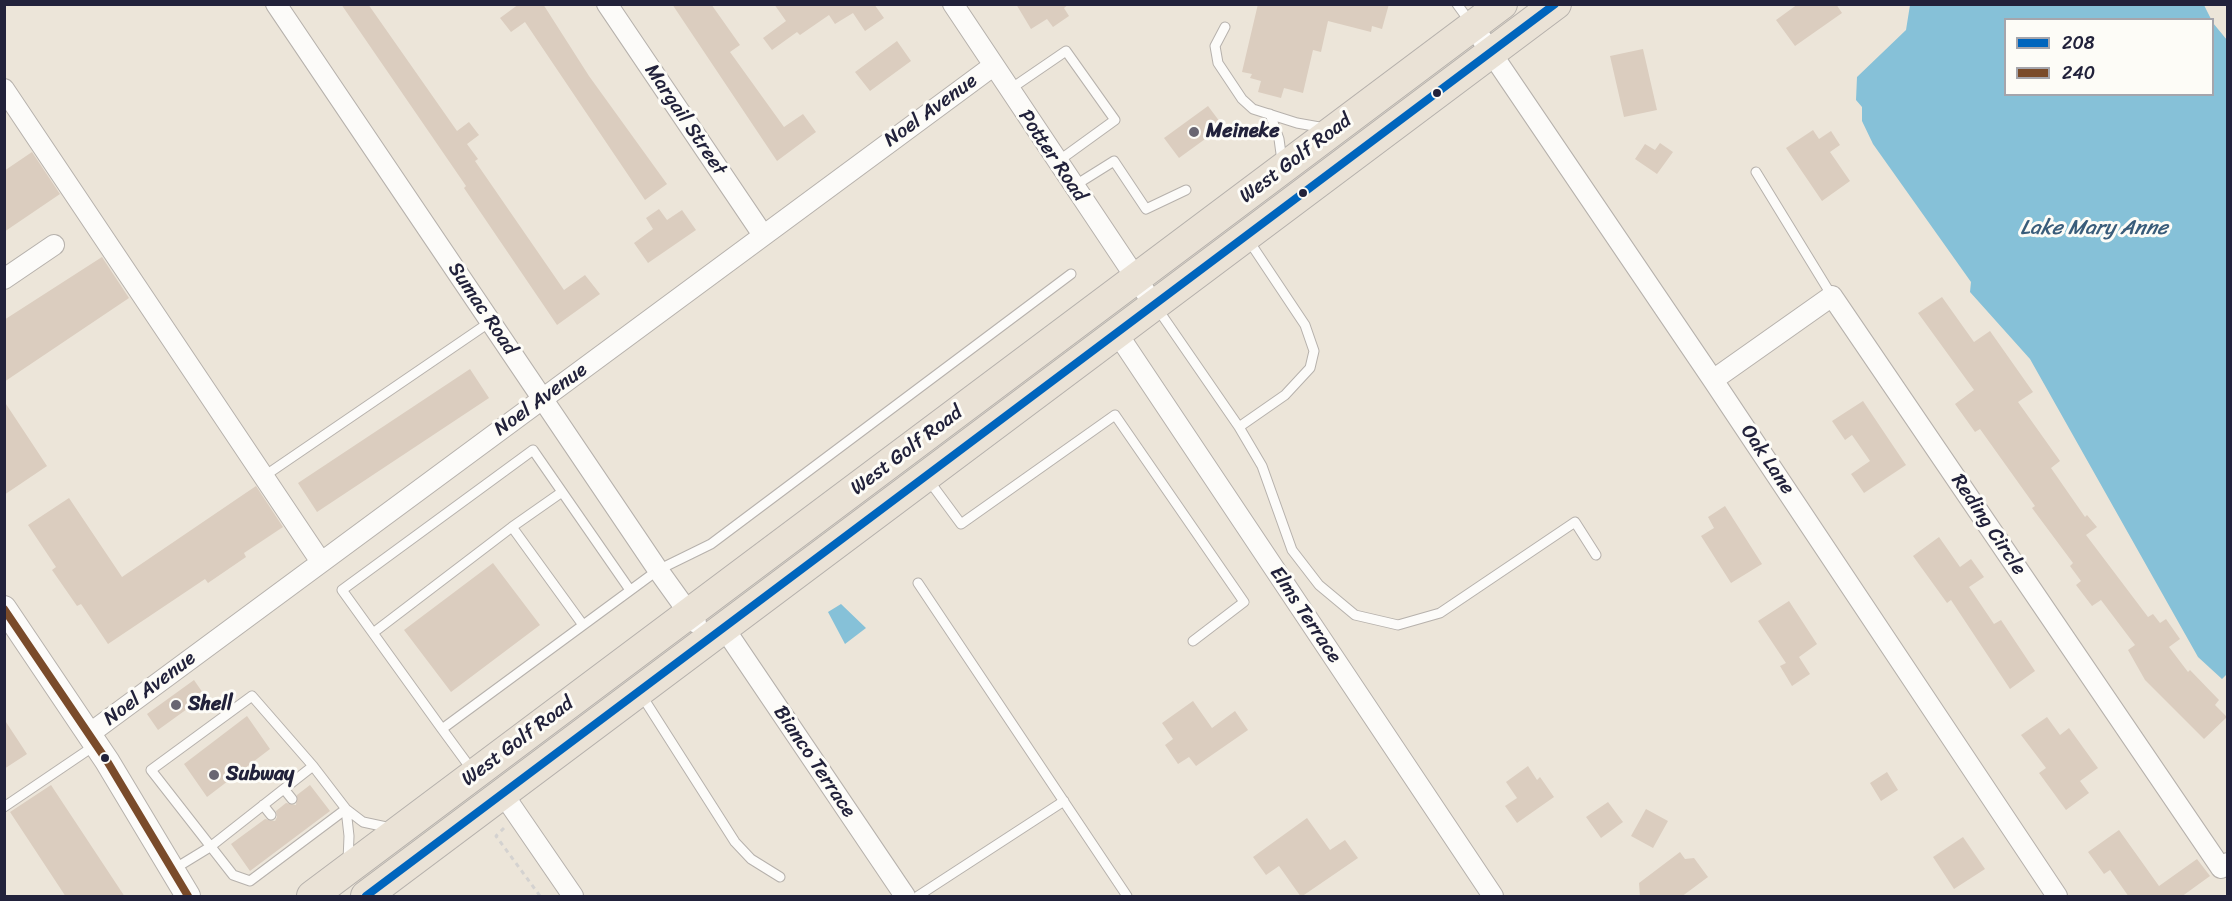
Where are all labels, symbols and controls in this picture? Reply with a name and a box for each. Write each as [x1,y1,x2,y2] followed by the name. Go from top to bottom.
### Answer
[2004,18,2214,96] legend
[2062,27,2095,59] text: 208
[2062,57,2095,89] text: 240
[639,60,731,180] street label: Margail Street
[880,69,982,153] street label: Noel Avenue
[1431,87,1443,99] unlabelled marker
[1013,106,1091,206] street label: Potter Road
[1235,109,1357,209] street label: West Golf Road
[1206,120,1279,144] place label: Meineke
[1187,125,1201,139] marker: Meineke
[1297,187,1309,199] unlabelled marker
[2020,216,2168,242] water label: Lake Mary Anne
[442,258,522,360] street label: Sumac Road
[490,358,592,442] street label: Noel Avenue
[846,401,968,501] street label: West Golf Road
[1735,420,1799,500] street label: Oak Lane
[1945,470,2031,580] street label: Reding Circle
[1264,562,1346,668] street label: Elms Terrace
[99,647,201,731] street label: Noel Avenue
[457,692,579,792] street label: West Golf Road
[188,693,233,717] place label: Shell
[169,698,183,712] marker: Shell
[768,702,860,822] street label: Bianco Terrace
[99,752,111,764] unlabelled marker
[226,763,294,787] place label: Subway
[207,768,221,782] marker: Subway

